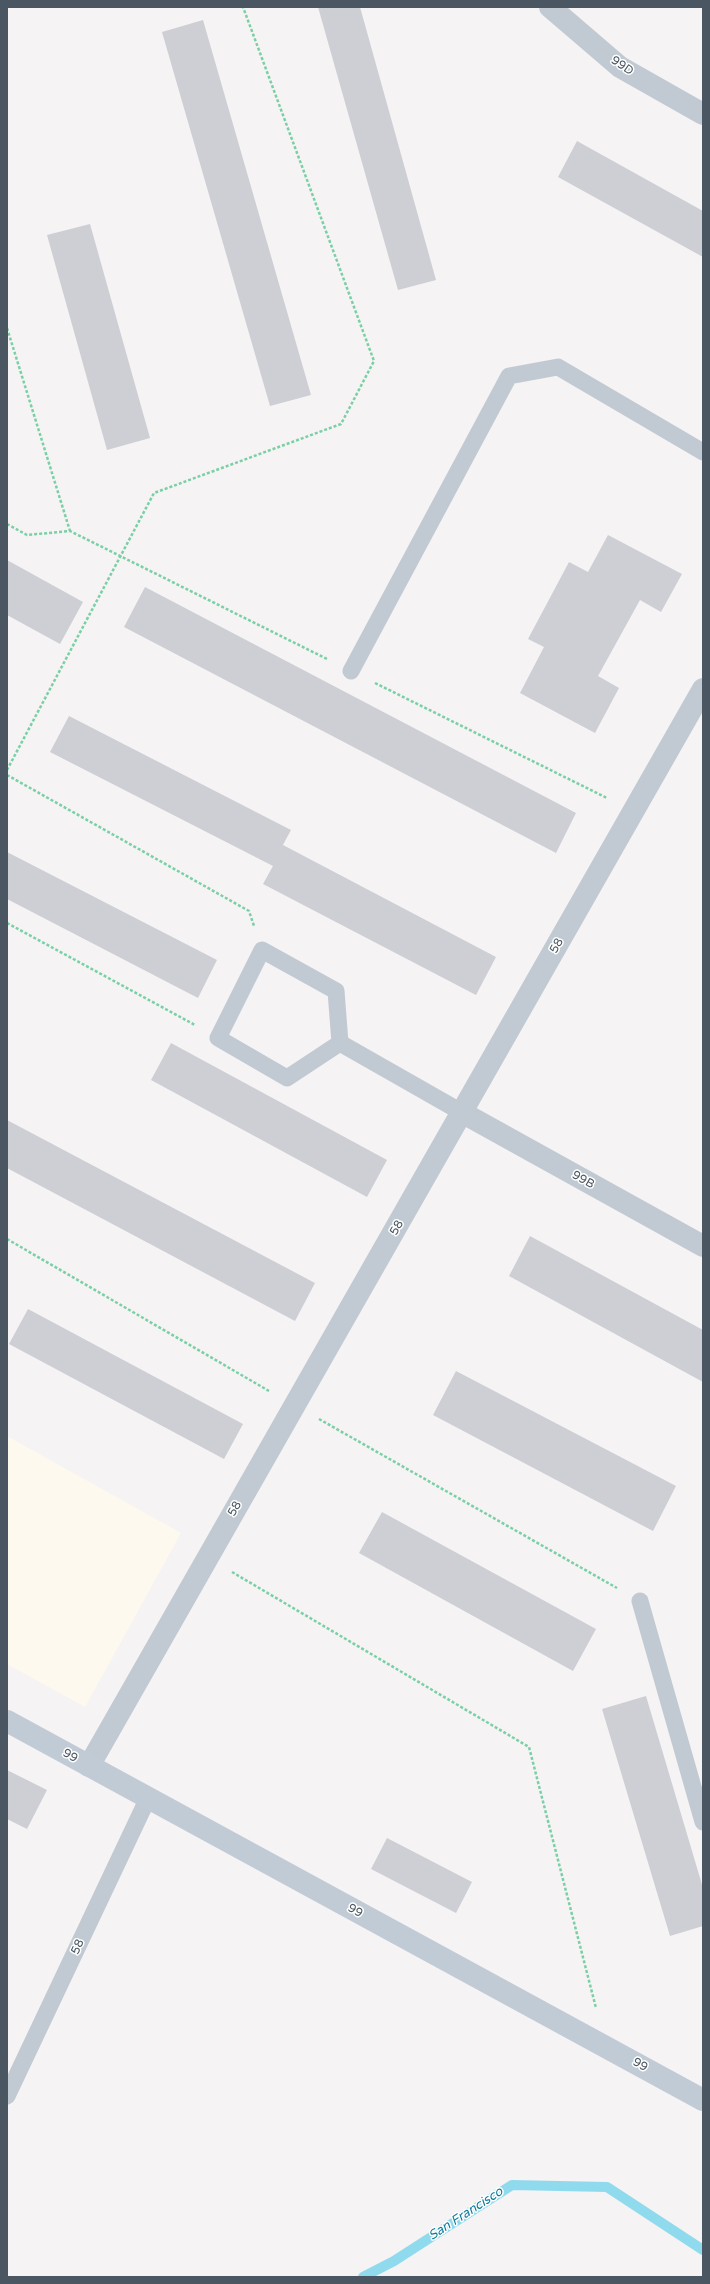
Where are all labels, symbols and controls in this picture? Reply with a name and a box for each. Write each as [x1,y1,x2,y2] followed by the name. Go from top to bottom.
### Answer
[608,53,636,79] street label: 99D
[547,936,567,956] street label: 58
[569,1168,597,1192] street label: 99B
[387,1218,407,1238] street label: 58
[225,1499,245,1519] street label: 58
[60,1746,80,1766] street label: 99
[345,1901,365,1921] street label: 99
[68,1937,88,1957] street label: 58
[630,2055,650,2075] street label: 99
[426,2184,506,2244] water label: San Francisco

